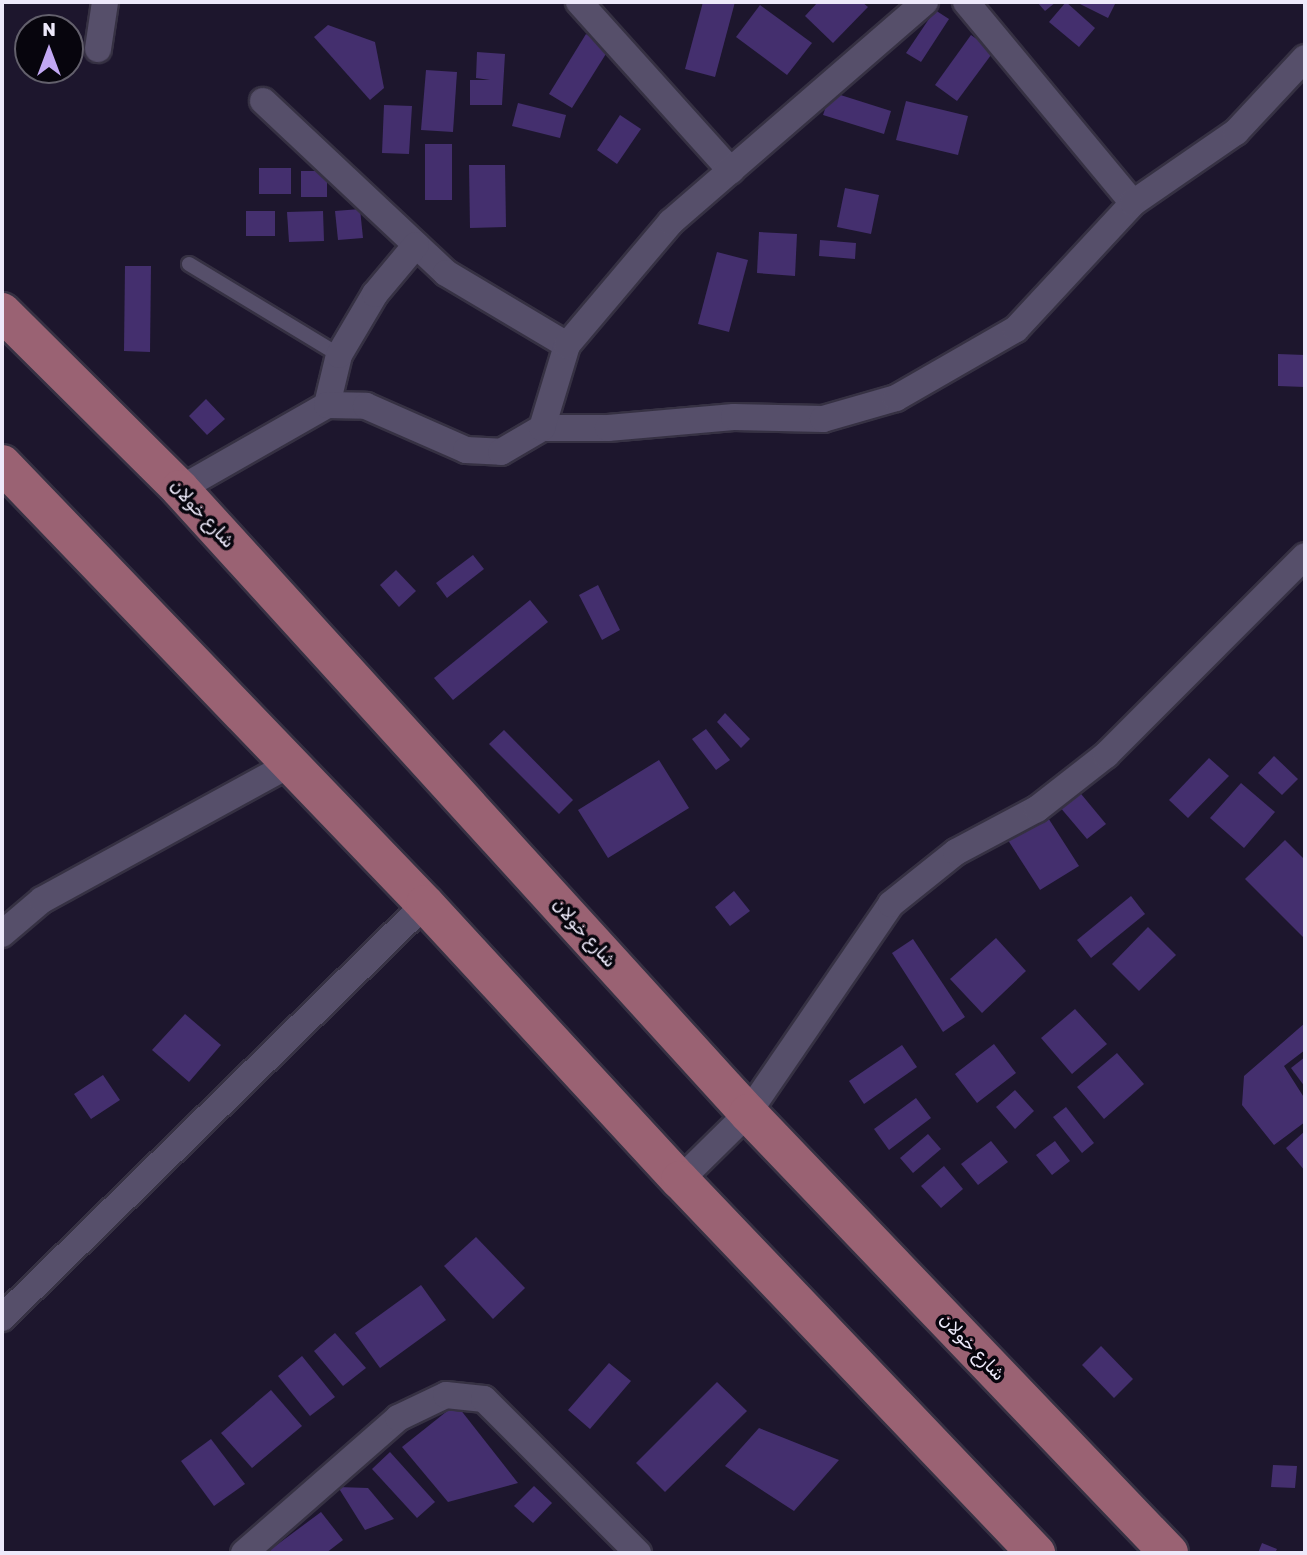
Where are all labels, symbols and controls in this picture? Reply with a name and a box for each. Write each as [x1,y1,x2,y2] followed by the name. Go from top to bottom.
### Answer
[14,14,84,84] north arrow
[42,18,56,41] text: N
[165,475,239,553] street label: شارع خولان
[547,894,621,972] street label: شارع خولان
[935,1309,1009,1385] street label: شارع خولان

